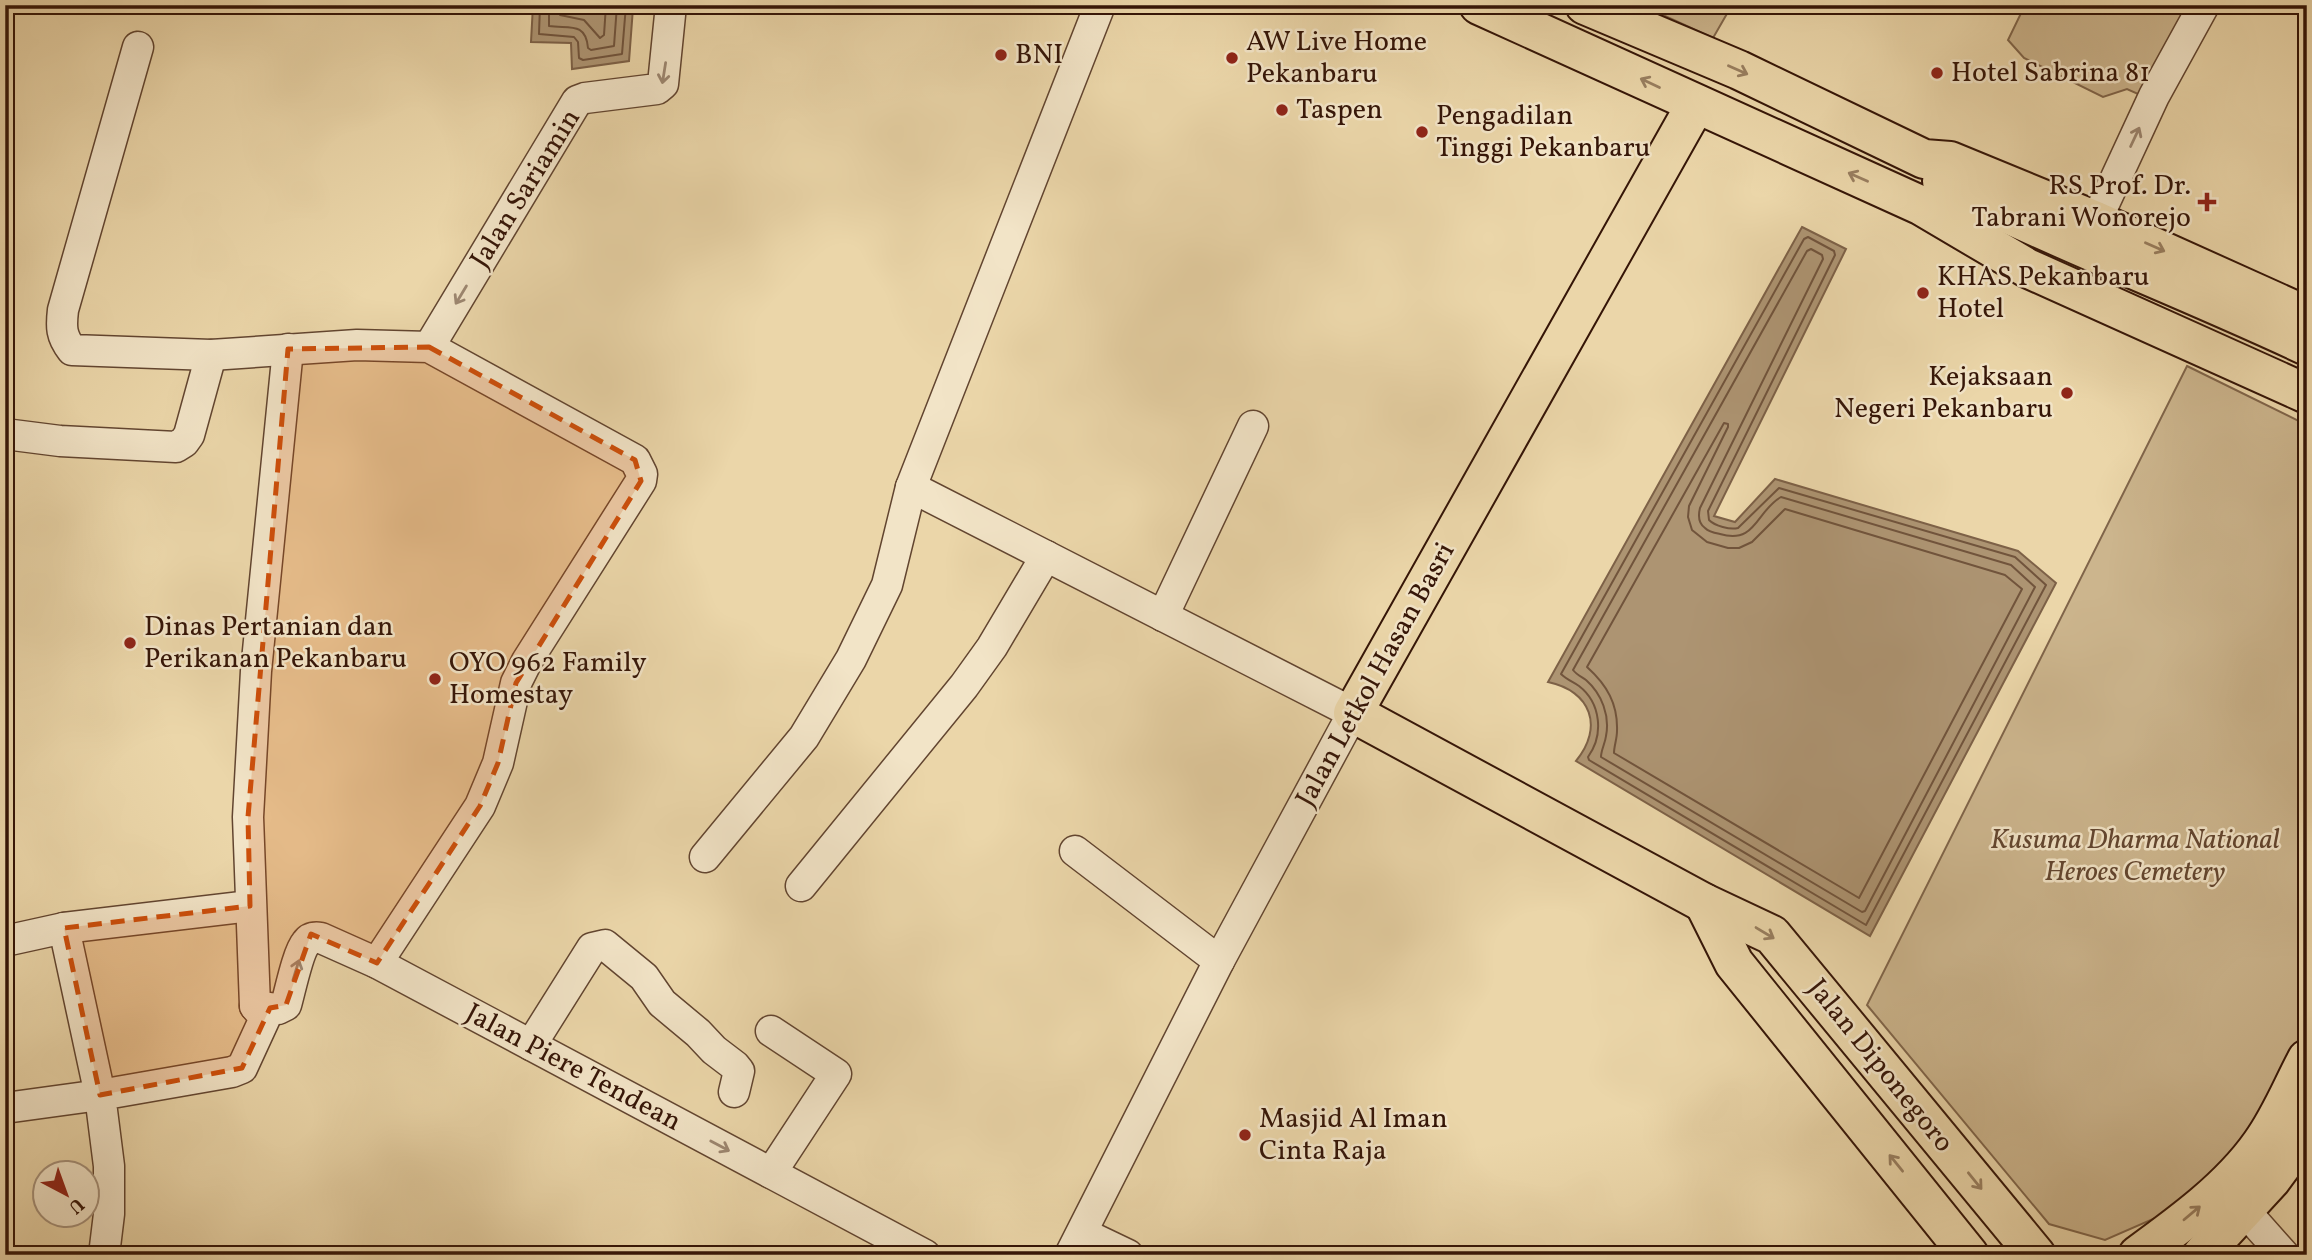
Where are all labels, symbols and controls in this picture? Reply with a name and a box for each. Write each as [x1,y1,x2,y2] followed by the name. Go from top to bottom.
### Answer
[1246,23,1427,94] place label: AW Live Home Pekanbaru
[1015,36,1063,75] place label: BNI
[993,47,1009,63] marker: BNI
[1224,50,1240,66] marker: AW Live Home Pekanbaru
[1951,54,2150,93] place label: Hotel Sabrina 81
[657,61,670,84] one-way arrow
[1727,64,1748,77] one-way arrow
[1929,65,1945,81] marker: Hotel Sabrina 81
[1640,76,1661,89] one-way arrow
[1296,91,1383,130] place label: Taspen
[1436,97,1650,168] place label: Pengadilan Tinggi Pekanbaru
[461,102,591,276] street label: Jalan Sariamin
[1274,102,1290,118] marker: Taspen
[1414,124,1430,140] marker: Pengadilan Tinggi Pekanbaru
[2129,127,2142,148] one-way arrow
[1971,167,2191,238] place label: RS Prof. Dr. Tabrani Wonorejo
[1848,170,1869,183] one-way arrow
[2197,192,2217,212] marker: RS Prof. Dr. Tabrani Wonorejo
[2143,241,2165,254] one-way arrow
[1937,258,2150,329] place label: KHAS Pekanbaru Hotel
[453,284,467,304] one-way arrow
[1915,285,1931,301] marker: KHAS Pekanbaru Hotel
[1834,358,2053,429] place label: Kejaksaan Negeri Pekanbaru
[2059,385,2075,401] marker: Kejaksaan Negeri Pekanbaru
[1287,536,1465,814] street label: Jalan Letkol Hasan Basri
[144,608,407,679] place label: Dinas Pertanian dan Perikanan Pekanbaru
[122,635,138,651] marker: Dinas Pertanian dan Perikanan Pekanbaru
[449,644,647,715] place label: OYO 962 Family Homestay
[427,671,443,687] marker: OYO 962 Family Homestay
[1990,821,2280,892] park label: Kusuma Dharma National Heroes Cemetery
[1755,926,1775,940] one-way arrow
[291,959,304,981] one-way arrow
[1798,971,1962,1161] street label: Jalan Diponegoro
[458,995,688,1141] street label: Jalan Piere Tendean
[1259,1100,1448,1171] place label: Masjid Al Iman Cinta Raja
[1237,1127,1253,1143] marker: Masjid Al Iman Cinta Raja
[710,1139,730,1153] one-way arrow
[1888,1155,1903,1173] one-way arrow
[32,1158,102,1228] north arrow
[1967,1171,1983,1189] one-way arrow
[62,1191,89,1219] text: U
[2183,1205,2201,1221] one-way arrow

